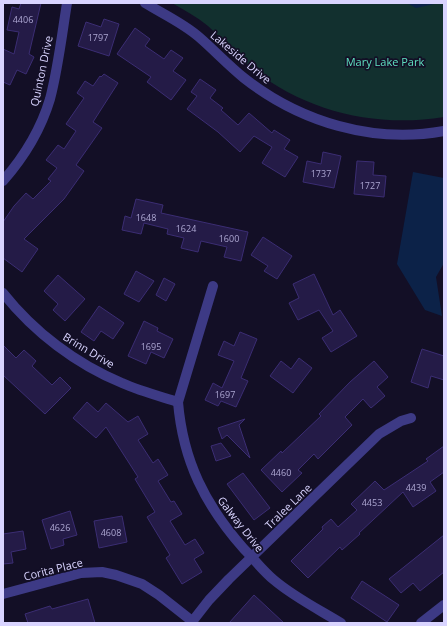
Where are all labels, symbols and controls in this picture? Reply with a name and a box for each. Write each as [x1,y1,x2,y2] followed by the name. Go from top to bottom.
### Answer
[13,13,33,26] house number: 4406
[208,27,274,87] street label: Lakeside Drive
[88,31,108,44] house number: 1797
[26,34,56,108] street label: Quinton Drive
[346,54,424,69] park label: Mary Lake Park
[311,167,331,180] house number: 1737
[360,179,380,192] house number: 1727
[136,211,156,224] house number: 1648
[176,222,196,235] house number: 1624
[219,232,239,245] house number: 1600
[60,329,118,371] street label: Brinn Drive
[141,340,161,353] house number: 1695
[215,388,235,401] house number: 1697
[271,466,291,479] house number: 4460
[261,480,315,532] street label: Tralee Lane
[406,481,426,494] house number: 4439
[215,493,267,555] street label: Galway Drive
[362,496,382,509] house number: 4453
[50,521,70,534] house number: 4626
[101,526,121,539] house number: 4608
[22,554,84,584] street label: Corita Place

